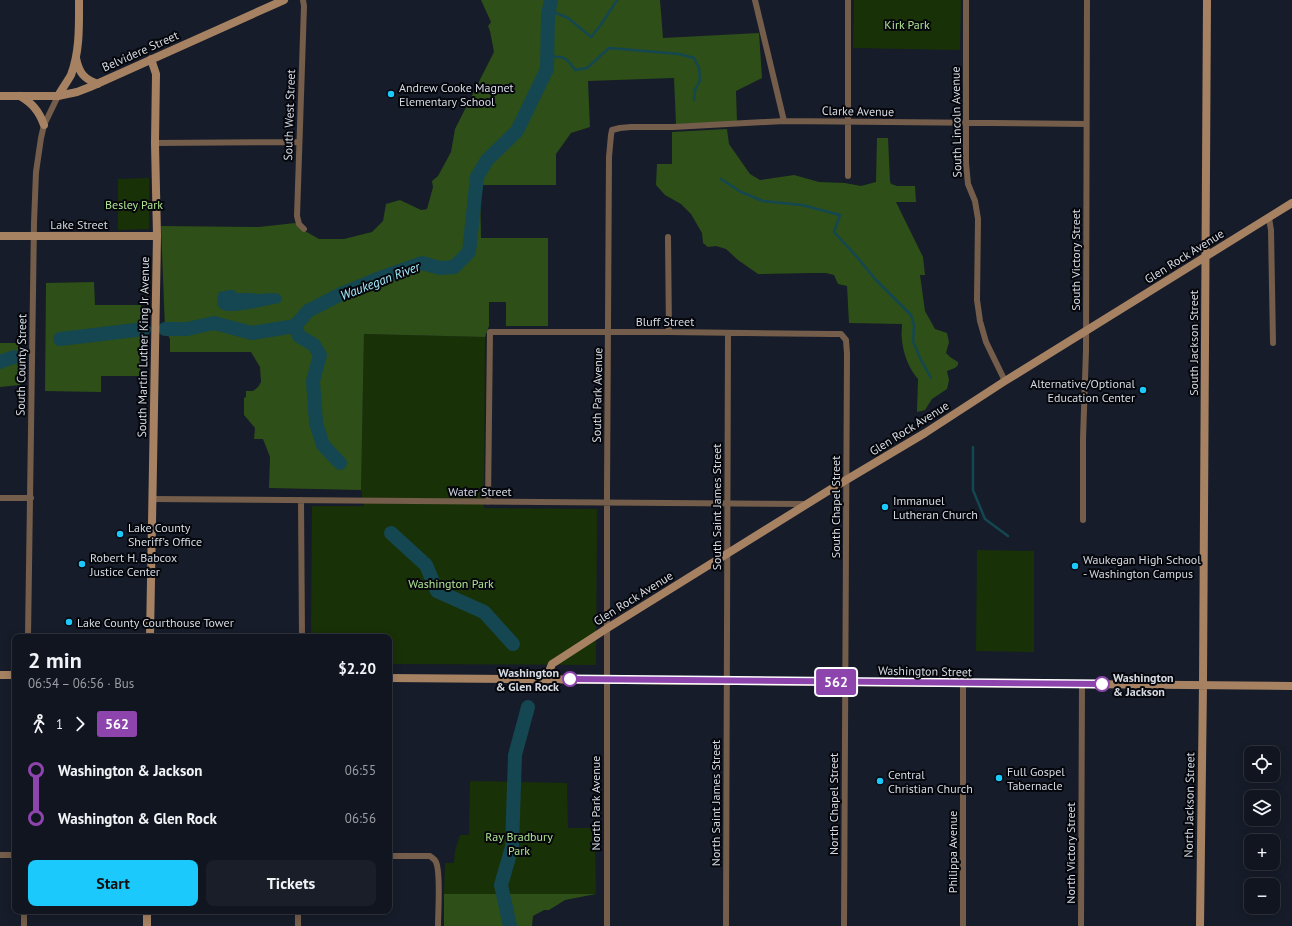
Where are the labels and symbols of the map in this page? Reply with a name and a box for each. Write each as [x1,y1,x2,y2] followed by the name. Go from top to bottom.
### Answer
[884,17,930,32] park label: Kirk Park
[99,27,181,75] street label: Belvidere Street
[948,66,964,178] street label: South Lincoln Avenue
[280,69,298,161] street label: South West Street
[399,80,514,109] place label: Andrew Cooke Magnet Elementary School
[386,89,396,99] marker: Andrew Cooke Magnet Elementary School
[822,103,894,119] street label: Clarke Avenue
[105,197,163,212] park label: Besley Park
[1068,209,1083,311] street label: South Victory Street
[50,217,108,232] street label: Lake Street
[1142,226,1226,286] street label: Glen Rock Avenue
[134,256,152,438] street label: South Martin Luther King Jr Avenue
[338,258,423,304] water label: Waukegan River
[1186,290,1201,396] street label: South Jackson Street
[13,314,29,416] street label: South County Street
[636,314,694,329] street label: Bluff Street
[589,347,605,443] street label: South Park Avenue
[1030,376,1135,405] place label: Alternative/Optional Education Center
[1138,385,1148,395] marker: Alternative/Optional Education Center
[867,398,951,458] street label: Glen Rock Avenue
[709,444,724,570] street label: South Saint James Street
[828,456,843,558] street label: South Chapel Street
[448,484,512,499] street label: Water Street
[893,493,978,522] place label: Immanuel Lutheran Church
[880,502,890,512] marker: Immanuel Lutheran Church
[128,520,202,549] place label: Lake County Sheriff's Office
[115,529,125,539] marker: Lake County Sheriff's Office
[89,550,177,579] place label: Robert H. Babcox Justice Center
[1083,552,1201,581] place label: Waukegan High School - Washington Campus
[77,559,87,569] marker: Robert H. Babcox Justice Center
[1070,561,1080,571] marker: Waukegan High School - Washington Campus
[591,568,675,628] street label: Glen Rock Avenue
[408,576,494,591] park label: Washington Park
[77,615,234,630] place label: Lake County Courthouse Tower
[64,617,74,627] marker: Lake County Courthouse Tower
[878,663,972,679] street label: Washington Street
[496,665,559,694] place label: Washington & Glen Rock
[813,669,859,695] line badge: 562
[1113,670,1174,699] place label: Washington & Jackson
[562,671,578,687] marker: Washington & Glen Rock
[1094,676,1110,692] marker: Washington & Jackson
[708,740,723,866] street label: North Saint James Street
[1181,752,1197,858] street label: North Jackson Street
[826,753,841,855] street label: North Chapel Street
[588,756,603,850] street label: North Park Avenue
[1007,764,1065,793] place label: Full Gospel Tabernacle
[888,767,973,796] place label: Central Christian Church
[994,773,1004,783] marker: Full Gospel Tabernacle
[875,776,885,786] marker: Central Christian Church
[1063,802,1078,904] street label: North Victory Street
[945,811,960,893] street label: Philippa Avenue
[485,829,553,858] park label: Ray Bradbury Park

